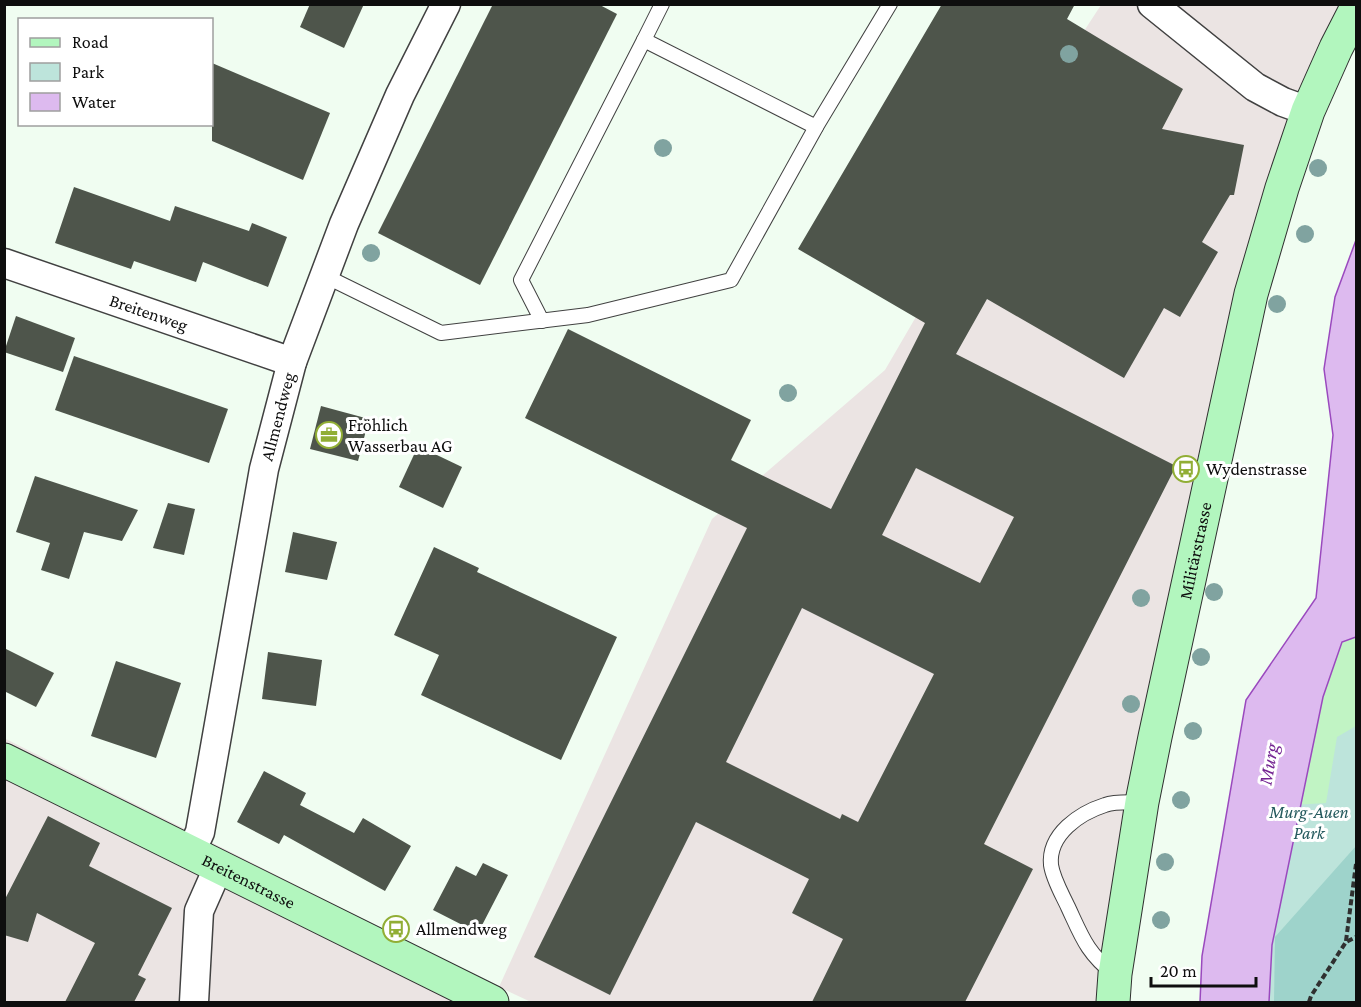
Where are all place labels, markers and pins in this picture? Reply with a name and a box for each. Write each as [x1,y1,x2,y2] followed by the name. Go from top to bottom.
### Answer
[348,415,452,456] place label: Fröhlich Wasserbau AG
[314,420,344,450] office icon: Fröhlich Wasserbau AG
[1171,454,1201,484] bus stop icon: Wydenstrasse
[1206,459,1307,479] place label: Wydenstrasse
[381,914,411,944] bus stop icon: Allmendweg
[416,919,507,939] place label: Allmendweg

